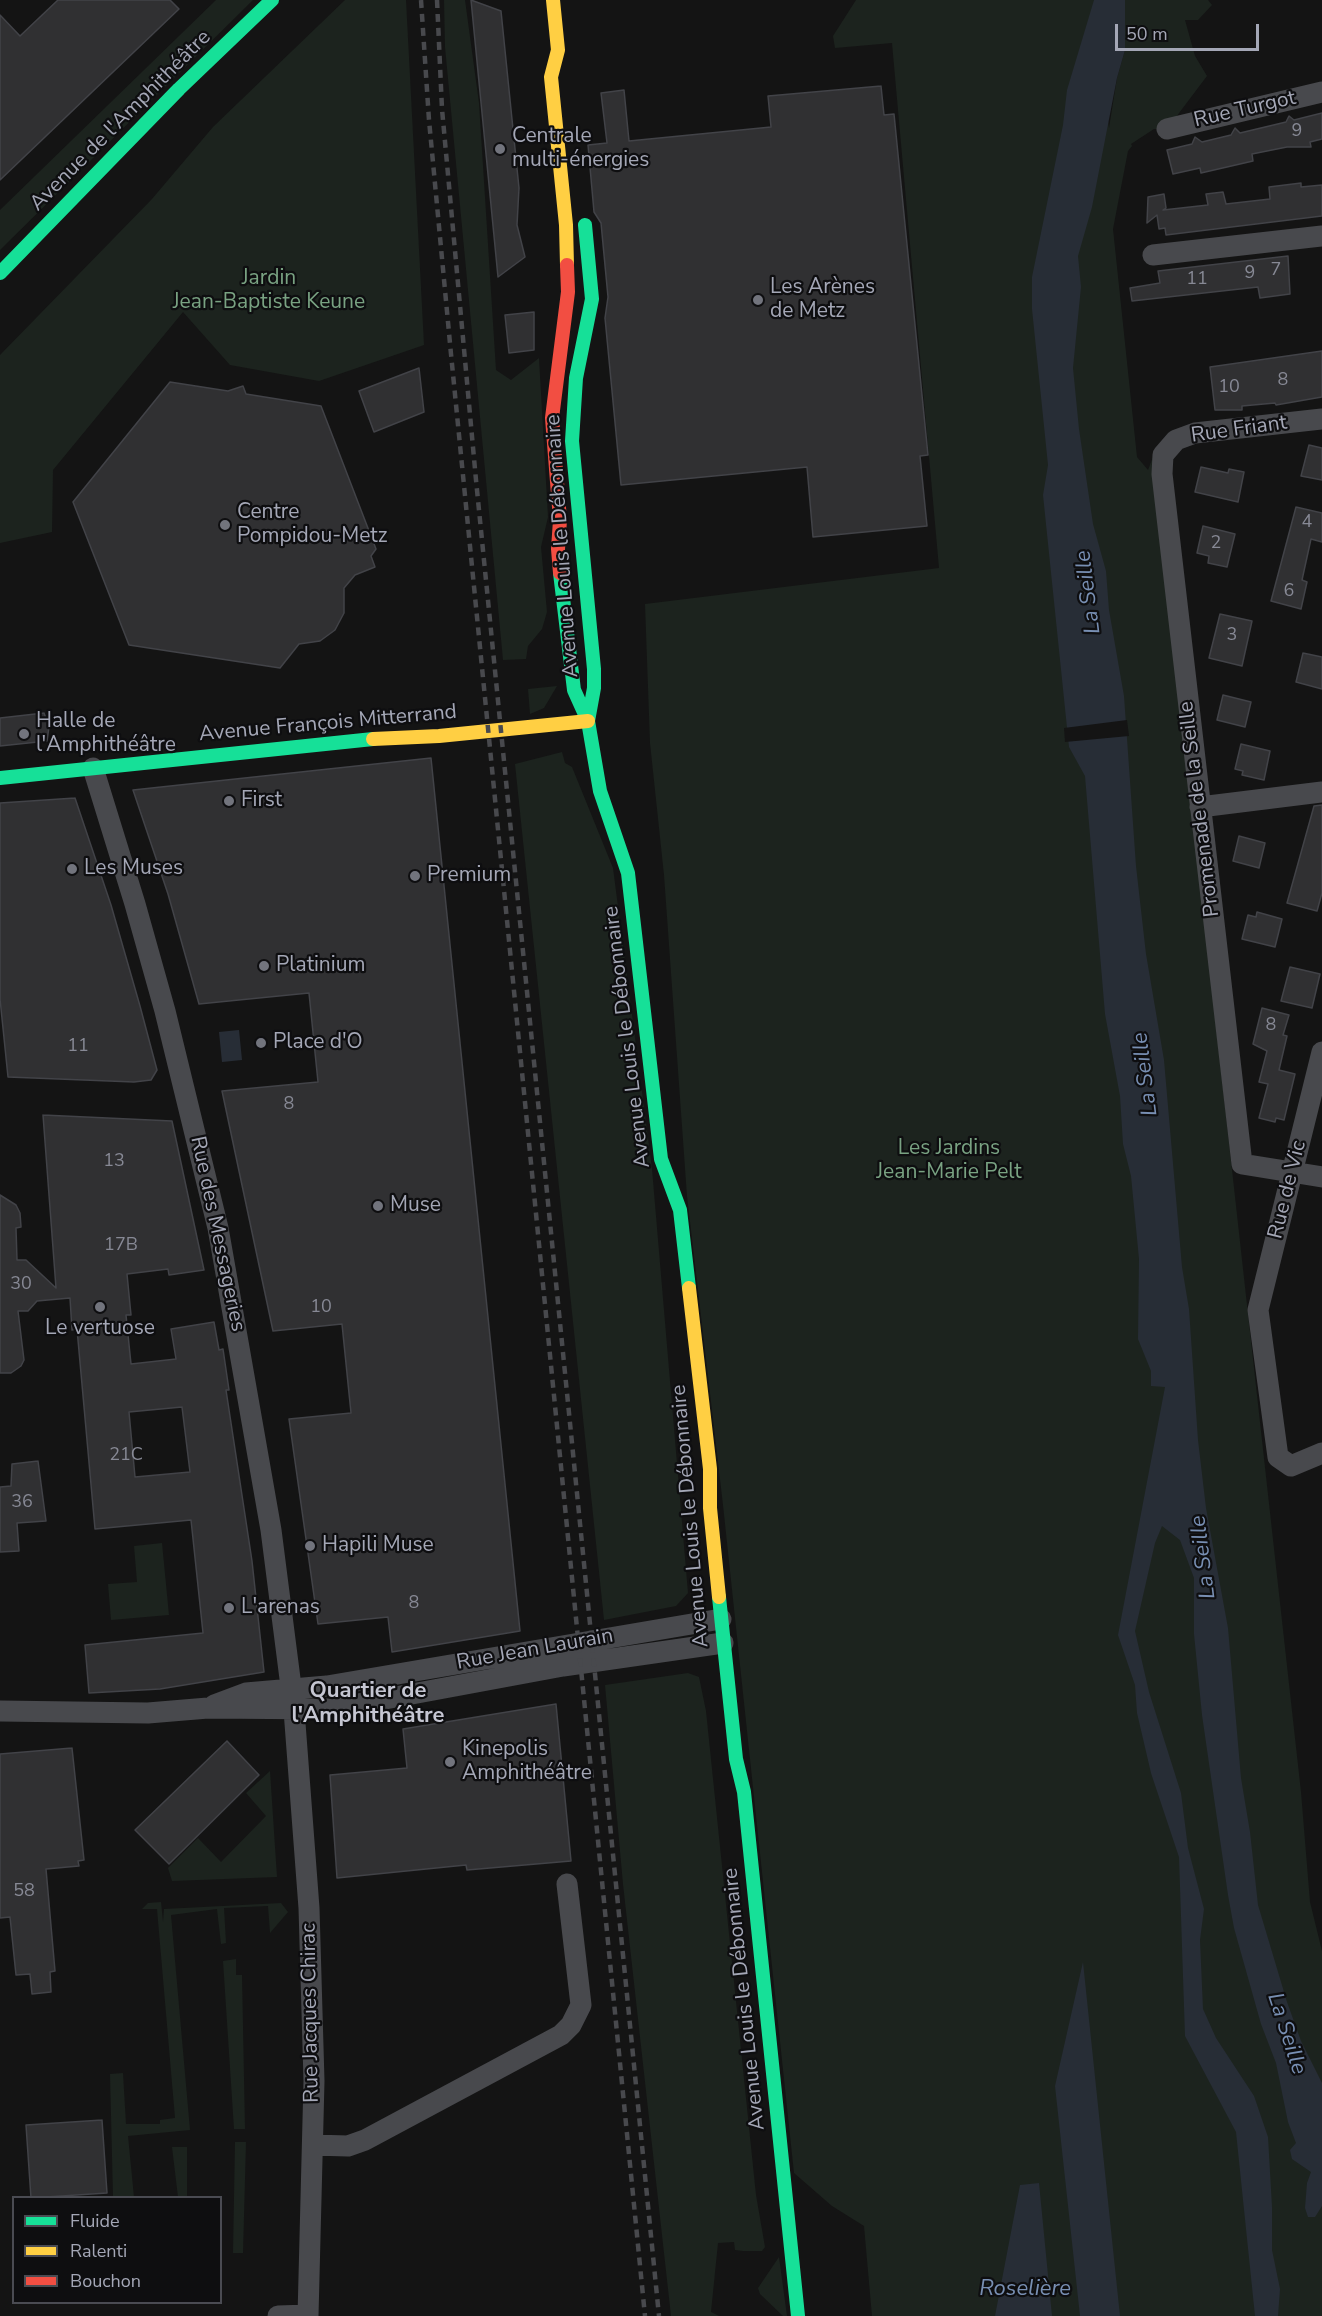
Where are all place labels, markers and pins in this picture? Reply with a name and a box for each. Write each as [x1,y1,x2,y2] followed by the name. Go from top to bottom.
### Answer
[512,124,649,174] place label: Centrale multi-énergies
[493,142,507,156] marker: Centrale multi-énergies
[770,275,875,325] place label: Les Arènes de Metz
[751,293,765,307] marker: Les Arènes de Metz
[237,500,387,550] place label: Centre Pompidou-Metz
[218,518,232,532] marker: Centre Pompidou-Metz
[36,709,176,759] place label: Halle de l'Amphithéâtre
[17,727,31,741] marker: Halle de l'Amphithéâtre
[241,788,282,814] place label: First
[222,794,236,808] marker: First
[84,856,183,882] place label: Les Muses
[65,862,79,876] marker: Les Muses
[427,863,511,889] place label: Premium
[408,869,422,883] marker: Premium
[276,953,365,979] place label: Platinium
[257,959,271,973] marker: Platinium
[273,1030,363,1056] place label: Place d'O
[254,1036,268,1050] marker: Place d'O
[390,1193,441,1219] place label: Muse
[371,1199,385,1213] marker: Muse
[93,1300,107,1314] marker: Le vertuose
[45,1316,155,1342] place label: Le vertuose
[322,1533,434,1559] place label: Hapili Muse
[303,1539,317,1553] marker: Hapili Muse
[241,1595,320,1621] place label: L'arenas
[222,1601,236,1615] marker: L'arenas
[462,1737,592,1787] place label: Kinepolis Amphithéâtre
[443,1755,457,1769] marker: Kinepolis Amphithéâtre

